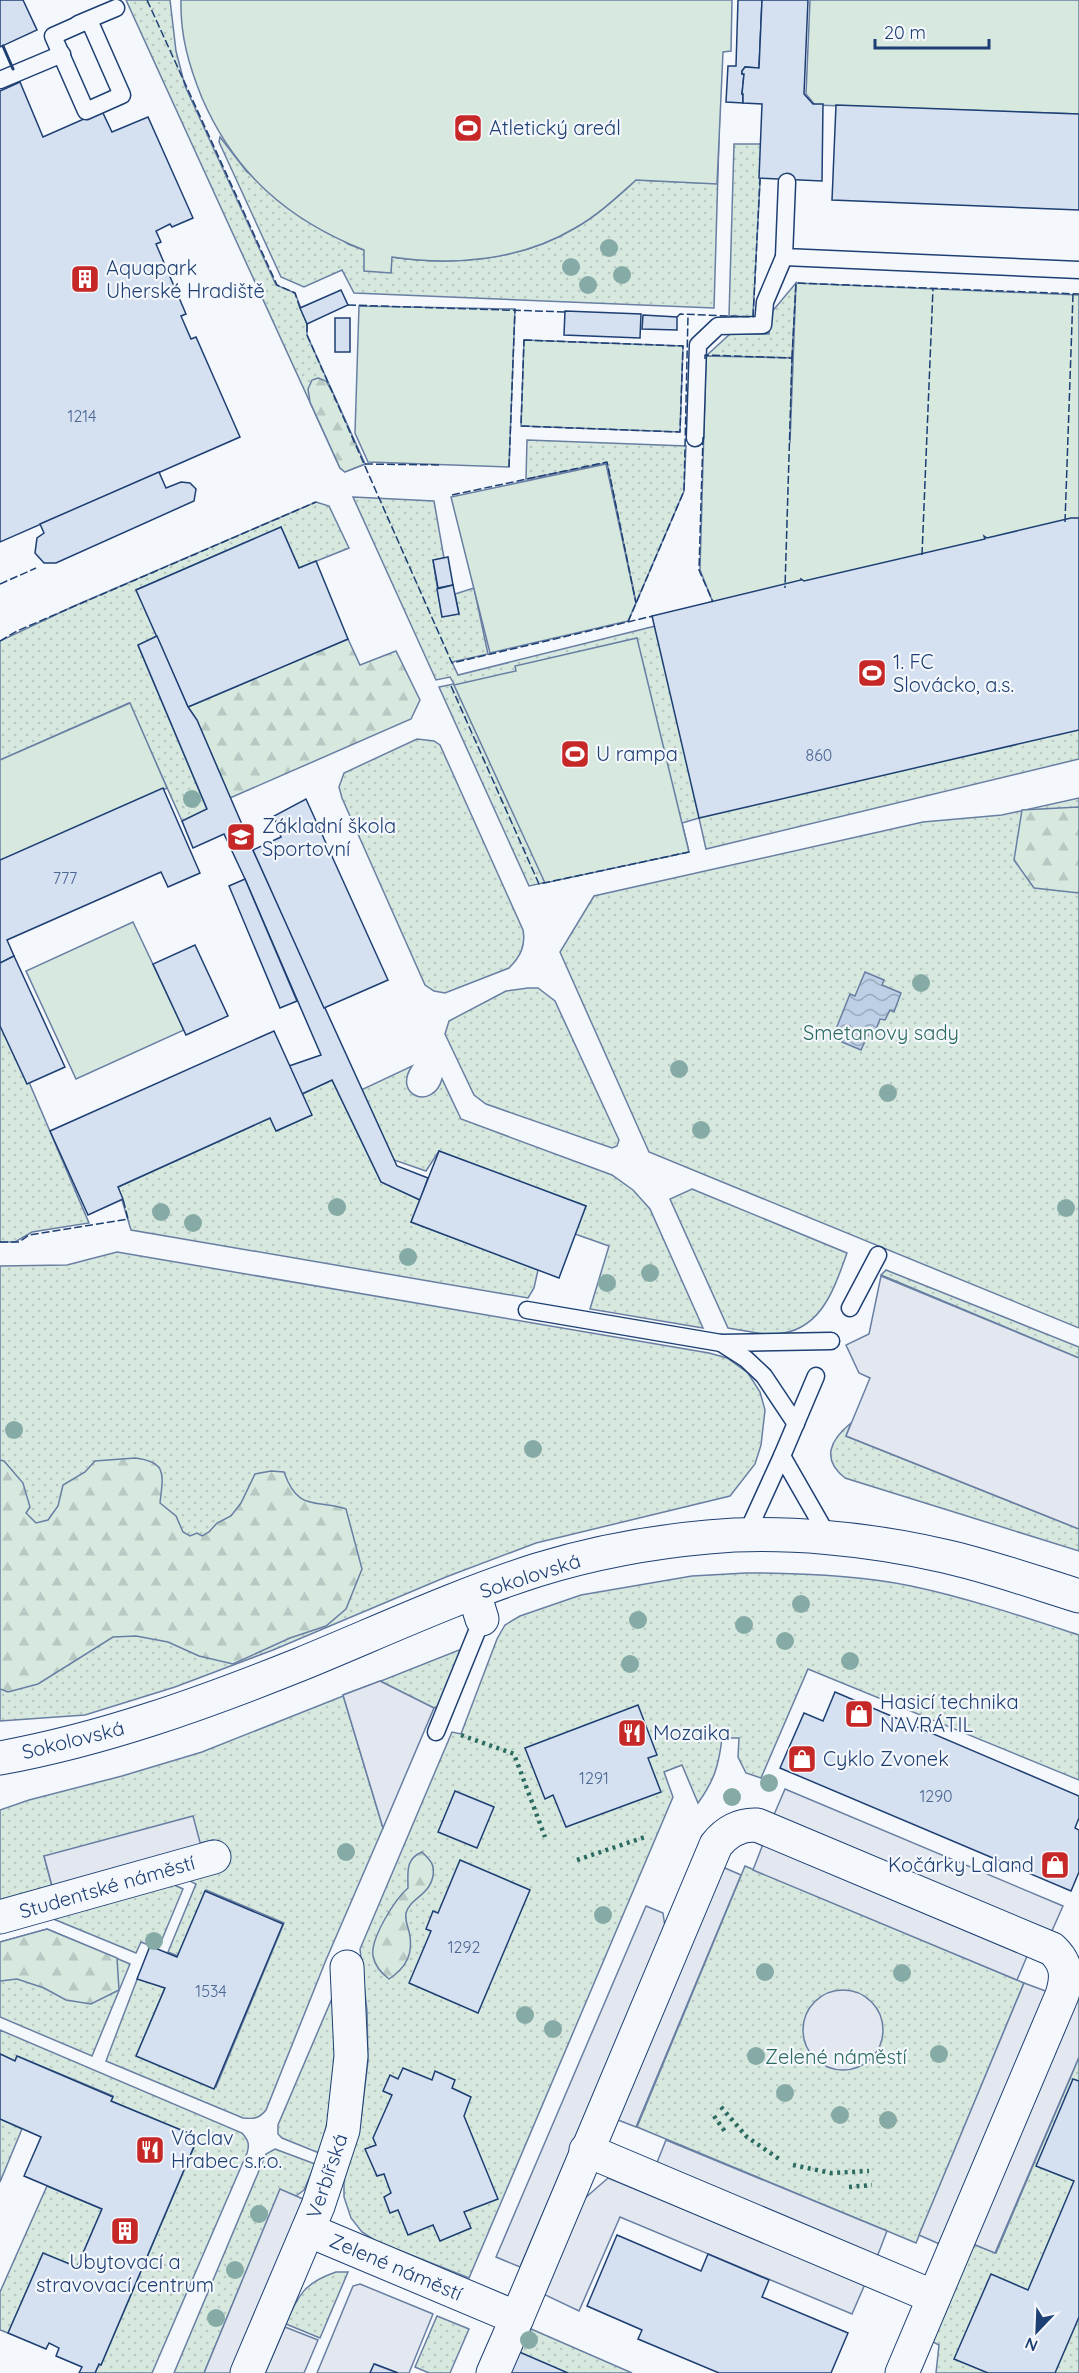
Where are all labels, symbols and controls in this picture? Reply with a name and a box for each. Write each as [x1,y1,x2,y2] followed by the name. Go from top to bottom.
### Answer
[875,12,989,50] scale bar
[884,21,926,44] text: 20 m
[452,112,484,144] sports icon: Atletický areál
[489,115,621,140] place label: Atletický areál
[106,255,265,303] place label: Aquapark Uherské Hradiště
[69,263,101,295] building icon: Aquapark Uherské Hradiště
[68,406,96,426] house number: 1214
[893,649,1014,697] place label: 1. FC Slovácko, a.s.
[856,657,888,689] sports icon: 1. FC Slovácko, a.s.
[559,738,591,770] sports icon: U rampa
[596,741,678,766] place label: U rampa
[806,745,832,765] house number: 860
[262,813,396,861] place label: Základní škola Sportovní
[225,821,257,853] school or university icon: Základní škola Sportovní
[53,868,77,888] house number: 777
[803,1020,959,1045] park label: Smetanovy sady
[476,1547,583,1604] street label: Sokolovská
[880,1689,1019,1737] place label: Hasicí technika NAVRÁTIL
[843,1698,875,1730] shop icon: Hasicí technika NAVRÁTIL
[19,1715,127,1764] street label: Sokolovská
[616,1717,648,1749] restaurant icon: Mozaika
[653,1720,730,1745] place label: Mozaika
[786,1743,818,1775] shop icon: Cyklo Zvonek
[823,1746,949,1771] place label: Cyklo Zvonek
[579,1768,609,1788] house number: 1291
[919,1786,953,1806] house number: 1290
[16,1849,198,1924] street label: Studentské náměstí
[1039,1849,1071,1881] shop icon: Kočárky Laland
[888,1852,1034,1877] place label: Kočárky Laland
[448,1937,480,1957] house number: 1292
[195,1981,227,2001] house number: 1534
[765,2044,908,2069] park label: Zelené náměstí
[171,2125,282,2173] place label: Václav Hrabec s.r.o.
[300,2130,353,2222] street label: Verbířská
[134,2134,166,2166] restaurant icon: Václav Hrabec s.r.o.
[109,2215,141,2247] building icon: Ubytovací a stravovací centrum
[326,2227,467,2306] street label: Zelené náměstí
[36,2249,214,2297] place label: Ubytovací a stravovací centrum
[1007,2301,1067,2361] north arrow
[1022,2333,1040,2356] text: N

